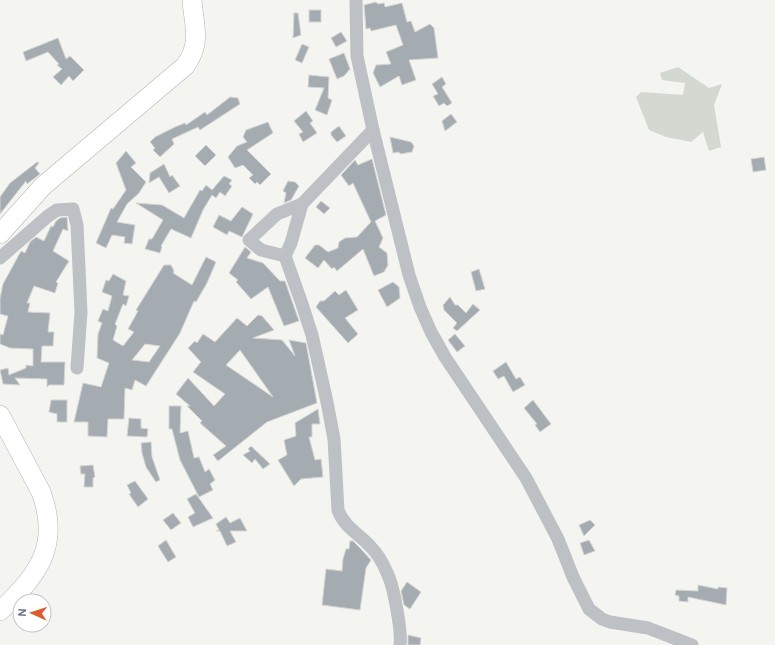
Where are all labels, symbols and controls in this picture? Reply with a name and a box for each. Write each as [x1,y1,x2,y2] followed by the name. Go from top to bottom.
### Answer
[12,593,52,633] north arrow
[15,608,29,617] text: N

